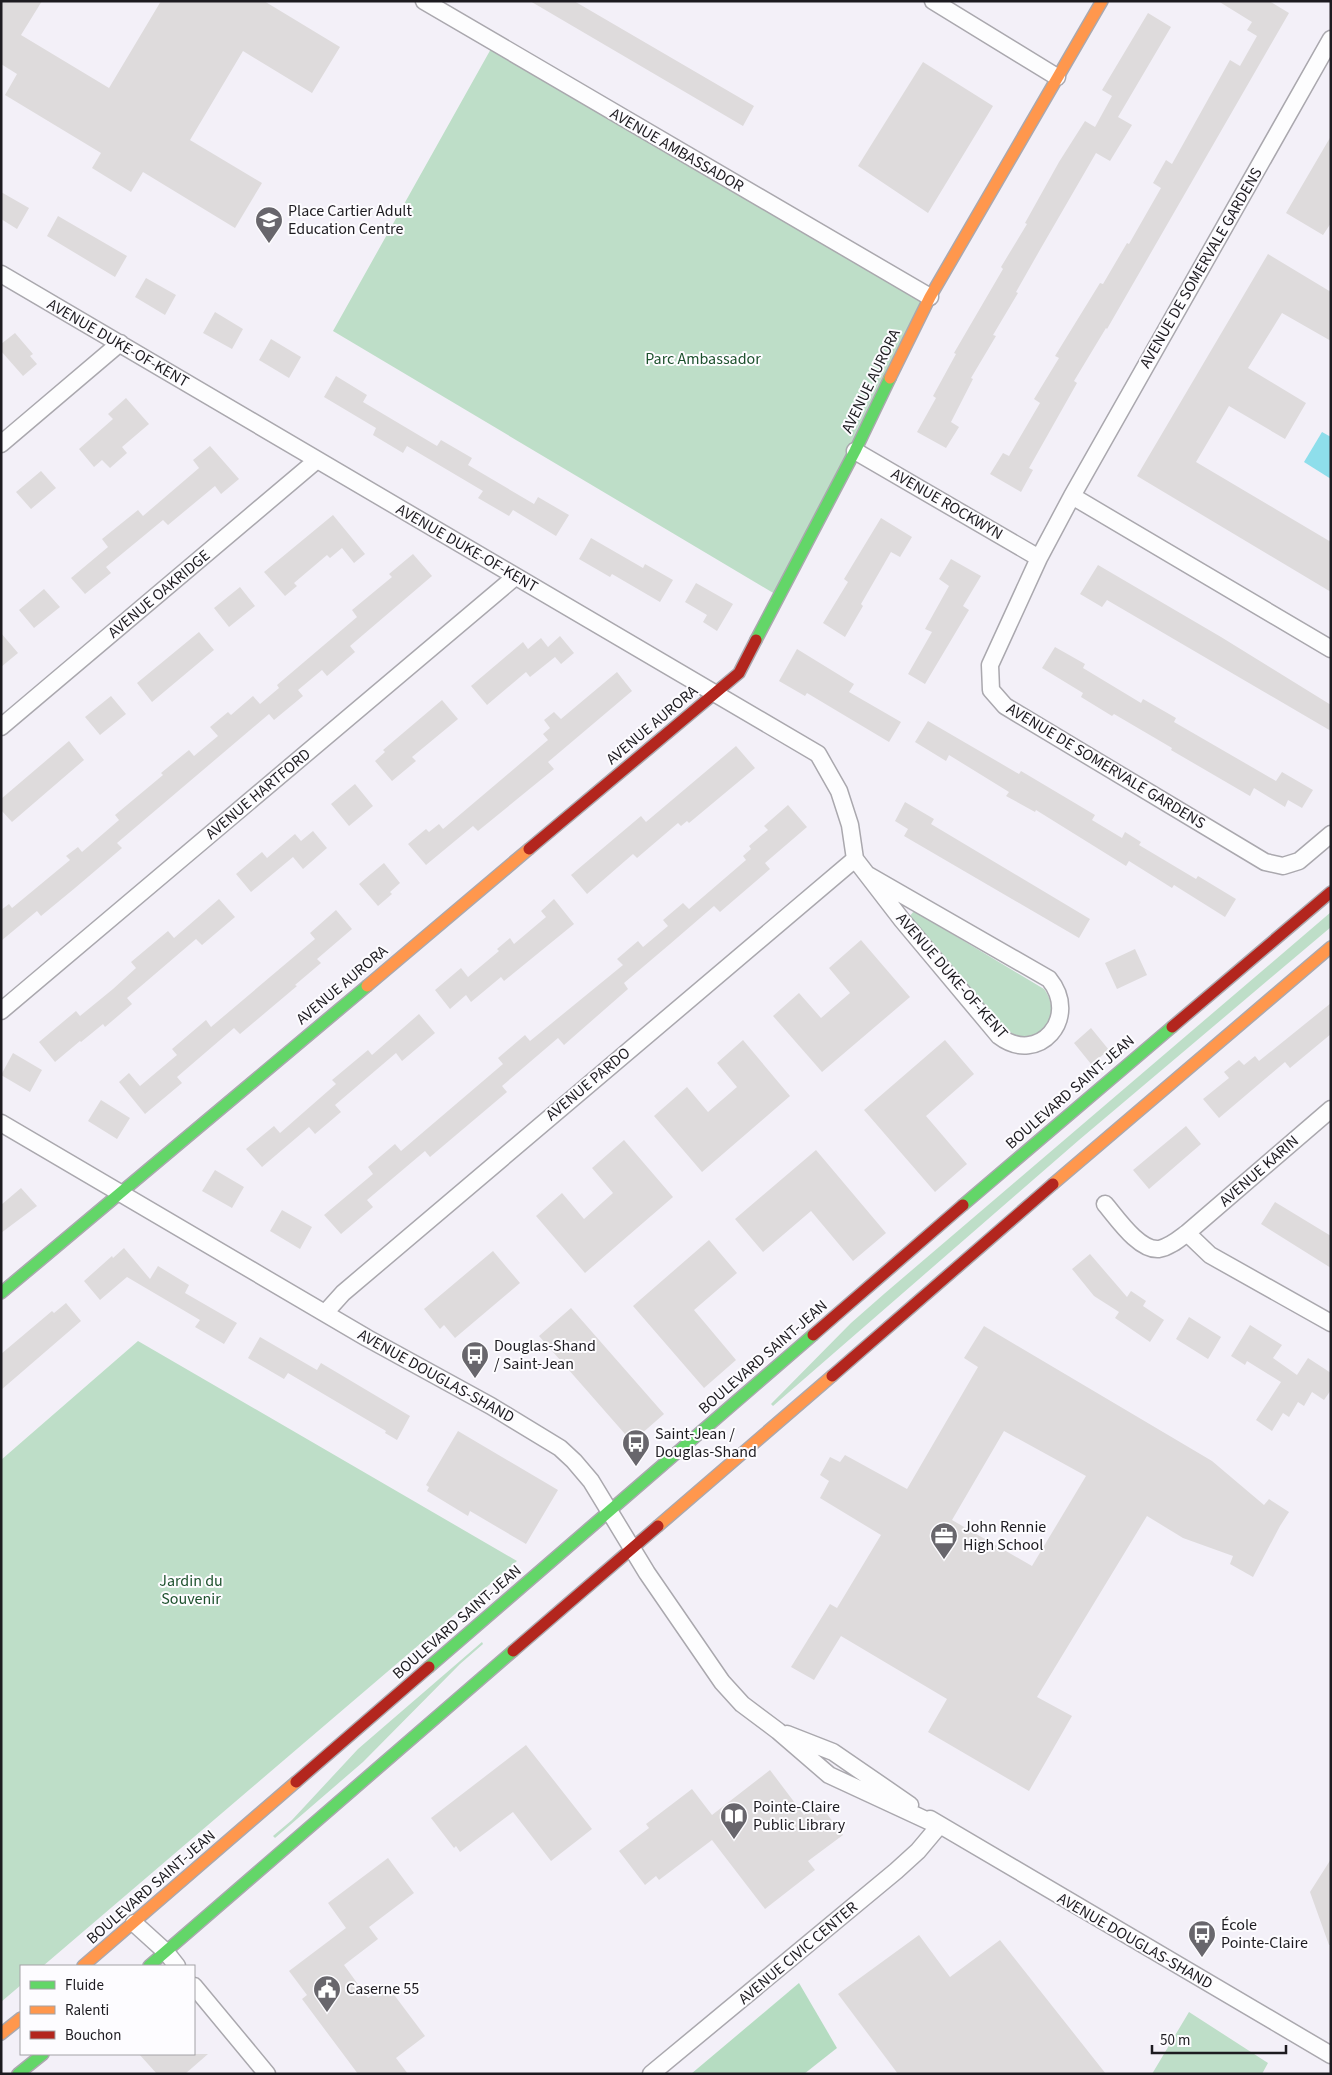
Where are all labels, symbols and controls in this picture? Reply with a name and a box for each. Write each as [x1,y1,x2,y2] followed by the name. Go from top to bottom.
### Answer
[606,103,748,197] street label: AVENUE AMBASSADOR
[1134,164,1268,372] street label: AVENUE DE SOMERVALE GARDENS
[288,200,412,240] place label: Place Cartier Adult Education Centre
[254,205,284,244] school or university icon: Place Cartier Adult Education Centre
[43,293,193,393] street label: AVENUE DUKE-OF-KENT
[836,325,906,437] street label: AVENUE AURORA
[645,348,761,370] park label: Parc Ambassador
[887,463,1007,545] street label: AVENUE ROCKWYN
[392,498,542,598] street label: AVENUE DUKE-OF-KENT
[103,545,215,643] street label: AVENUE OAKRIDGE
[601,680,703,770] street label: AVENUE AURORA
[1003,698,1209,834] street label: AVENUE DE SOMERVALE GARDENS
[201,743,315,845] street label: AVENUE HARTFORD
[891,908,1013,1044] street label: AVENUE DUKE-OF-KENT
[291,940,393,1030] street label: AVENUE AURORA
[1001,1030,1139,1154] street label: BOULEVARD SAINT-JEAN
[541,1042,635,1126] street label: AVENUE PARDO
[1214,1130,1304,1212] street label: AVENUE KARIN
[694,1295,832,1419] street label: BOULEVARD SAINT-JEAN
[354,1324,518,1428] street label: AVENUE DOUGLAS-SHAND
[494,1335,596,1375] place label: Douglas-Shand / Saint-Jean
[460,1340,490,1379] bus stop icon: Douglas-Shand / Saint-Jean
[655,1423,757,1463] place label: Saint-Jean / Douglas-Shand
[621,1428,651,1467] bus stop icon: Saint-Jean / Douglas-Shand
[963,1516,1046,1556] place label: John Rennie High School
[929,1521,959,1560] office icon: John Rennie High School
[388,1560,526,1684] street label: BOULEVARD SAINT-JEAN
[159,1570,223,1610] park label: Jardin du Souvenir
[753,1796,846,1836] place label: Pointe-Claire Public Library
[719,1801,749,1840] library icon: Pointe-Claire Public Library
[82,1825,220,1949] street label: BOULEVARD SAINT-JEAN
[1053,1887,1217,1995] street label: AVENUE DOUGLAS-SHAND
[734,1896,862,2010] street label: AVENUE CIVIC CENTER
[1221,1914,1308,1954] place label: École Pointe-Claire
[1187,1919,1217,1958] bus stop icon: École Pointe-Claire
[20,1965,195,2055] legend
[312,1974,342,2013] public building icon: Caserne 55
[65,1975,104,1996] text: Fluide
[346,1978,419,2000] place label: Caserne 55
[65,2000,109,2021] text: Ralenti
[1152,2022,1286,2054] scale bar
[65,2025,121,2046] text: Bouchon
[1160,2030,1190,2051] text: 50 m

